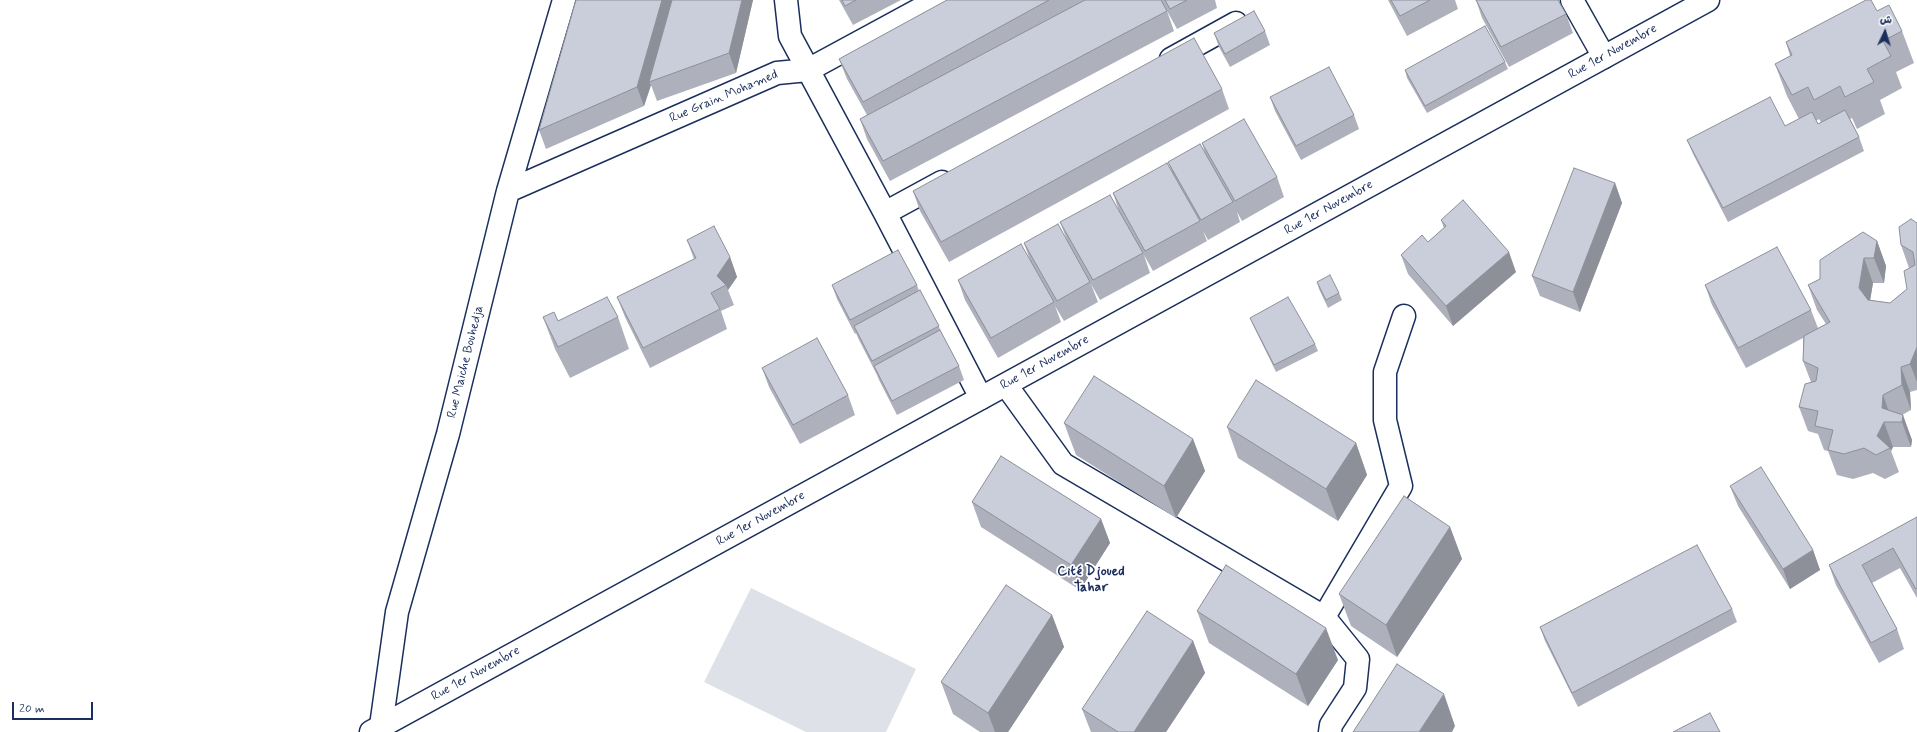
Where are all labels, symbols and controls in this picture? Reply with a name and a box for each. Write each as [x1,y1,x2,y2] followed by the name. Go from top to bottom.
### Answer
[1865,12,1905,52] north arrow
[1879,13,1892,27] text: ش
[1566,21,1660,83] street label: Rue 1er Novembre
[667,67,781,127] street label: Rue Grain Mohamed
[1282,177,1376,239] street label: Rue 1er Novembre
[444,304,488,420] street label: Rue Maiche Bouhedja
[998,332,1092,394] street label: Rue 1er Novembre
[714,488,808,550] street label: Rue 1er Novembre
[1057,564,1125,596] district label: Cité Djoued Tahar
[429,643,523,705] street label: Rue 1er Novembre
[14,694,95,720] scale bar
[19,701,45,717] text: 20 m

